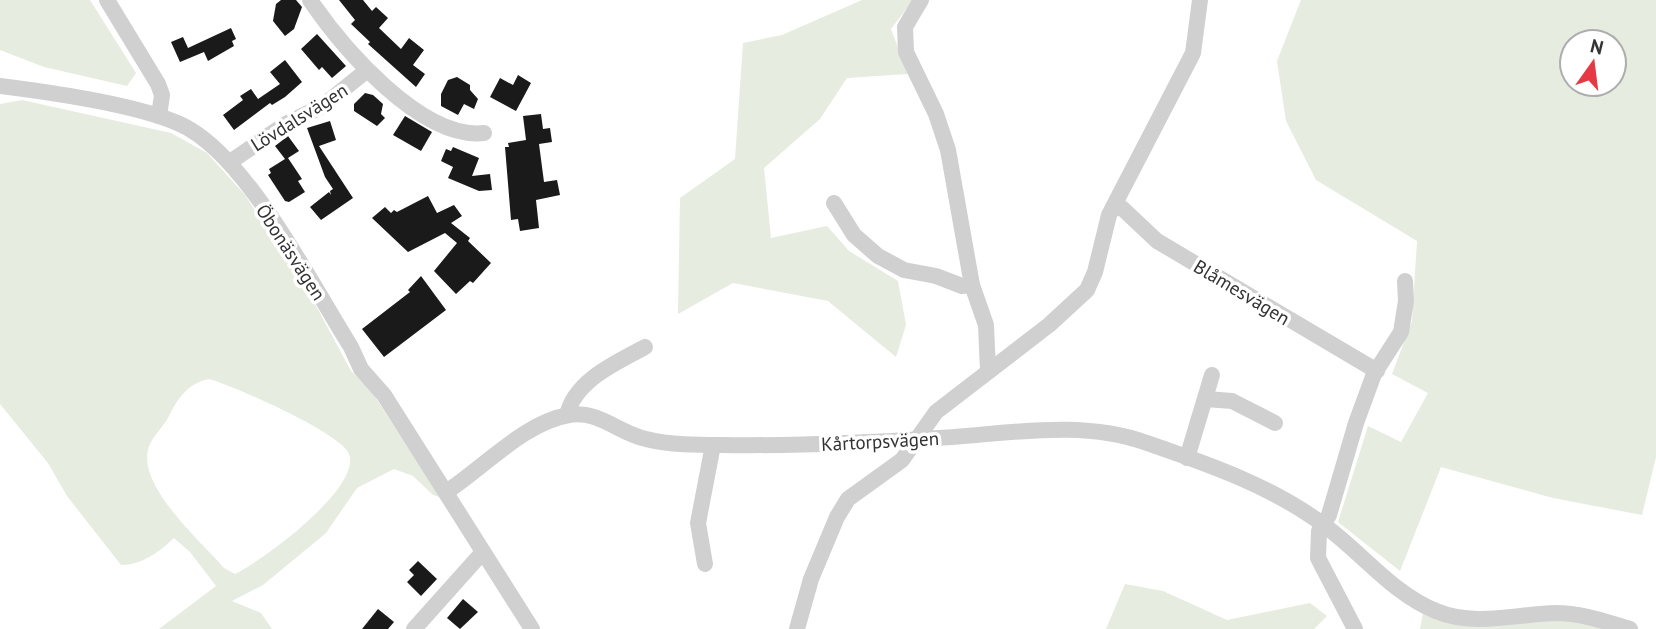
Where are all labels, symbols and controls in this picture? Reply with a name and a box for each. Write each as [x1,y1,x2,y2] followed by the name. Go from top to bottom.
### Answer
[1558,28,1628,98] north arrow
[1588,33,1606,60] text: N
[246,78,352,156] street label: Lövdalsvägen
[251,199,331,305] street label: Öbonäsvägen
[1190,254,1294,330] street label: Blåmesvägen
[820,426,940,456] street label: Kårtorpsvägen

